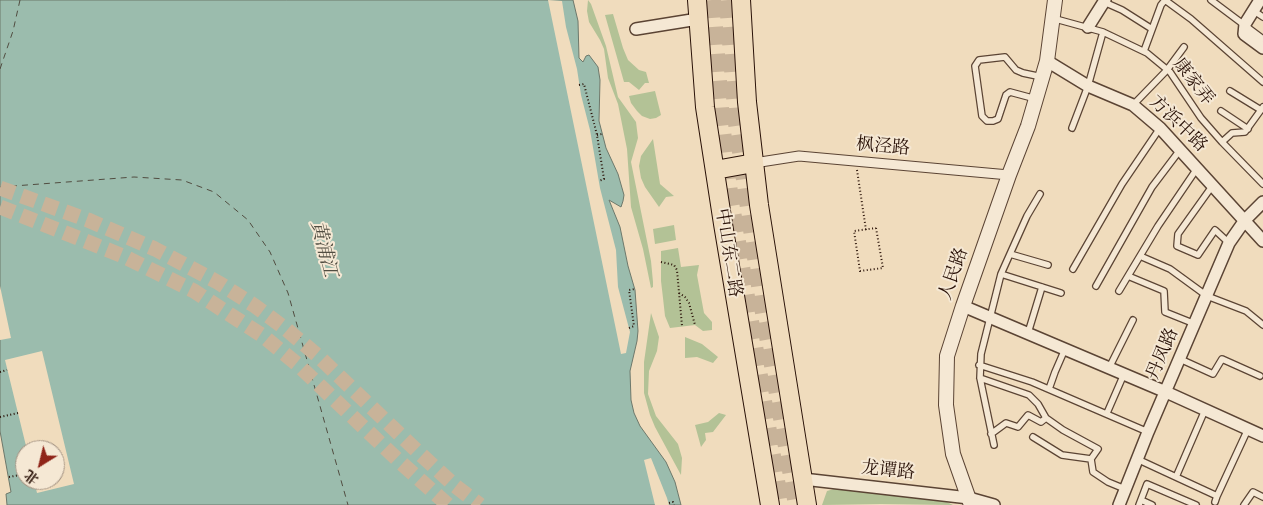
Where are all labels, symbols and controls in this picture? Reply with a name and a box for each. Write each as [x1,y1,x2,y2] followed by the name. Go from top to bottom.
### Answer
[1168,54,1218,110] street label: 康家弄
[1145,91,1211,157] street label: 方浜中路
[855,134,911,160] street label: 枫泾路
[710,207,746,299] street label: 中山东二路
[305,219,341,279] water label: 黄浦江
[935,245,973,303] street label: 人民路
[1143,325,1183,383] street label: 丹凤路
[15,440,65,490] north arrow
[860,457,916,485] street label: 龙谭路
[20,465,43,489] text: 北

